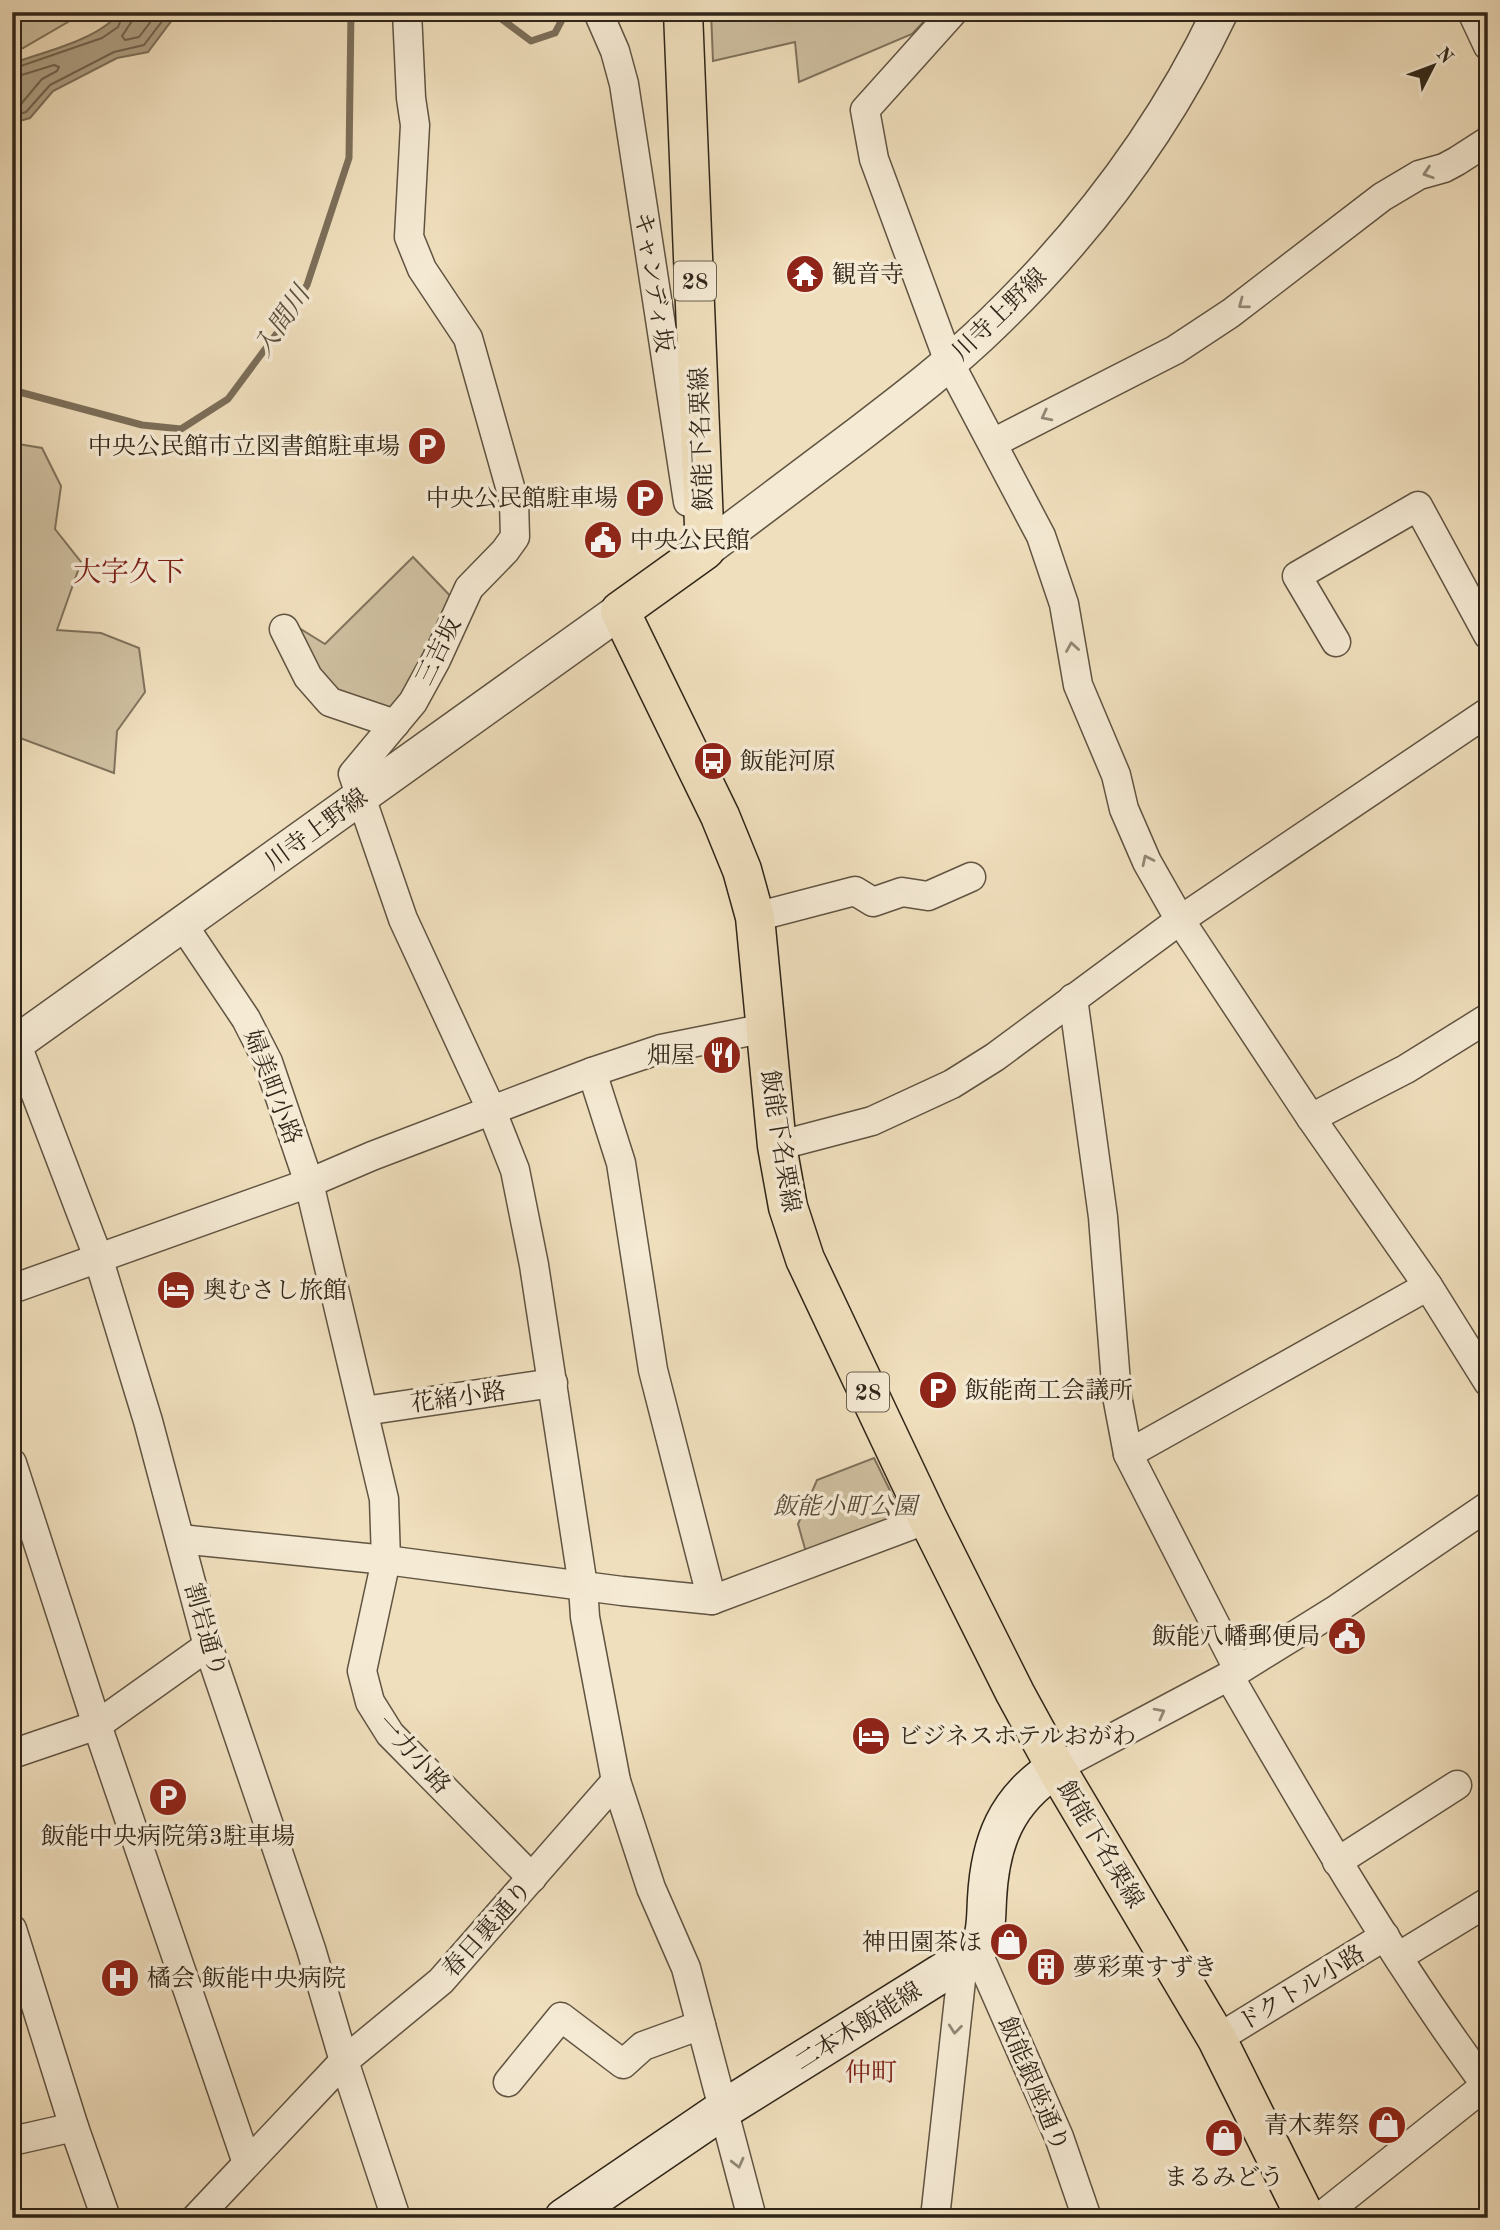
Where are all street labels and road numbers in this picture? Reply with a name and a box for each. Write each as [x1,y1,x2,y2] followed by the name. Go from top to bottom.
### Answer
[629,210,677,354] street label: キャンディ坂
[674,262,716,300] road number: 28
[947,263,1052,366] street label: 川寺上野線
[685,367,718,511] street label: 飯能下名栗線
[411,613,466,689] street label: 三吉坂
[260,783,373,876] street label: 川寺上野線
[238,1026,307,1148] street label: 婦美町小路
[756,1068,805,1214] street label: 飯能下名栗線
[847,1372,889,1412] road number: 28
[409,1377,507,1418] street label: 花緒小路
[179,1580,232,1680] street label: 割岩通り
[371,1710,456,1799] street label: 一力小路
[1052,1776,1149,1913] street label: 飯能下名栗線
[437,1876,538,1983] street label: 春日裏通り
[1233,1940,1370,2037] street label: ドクトル小路
[790,1977,926,2076] street label: 二本木飯能線
[993,2013,1074,2156] street label: 飯能銀座通り

